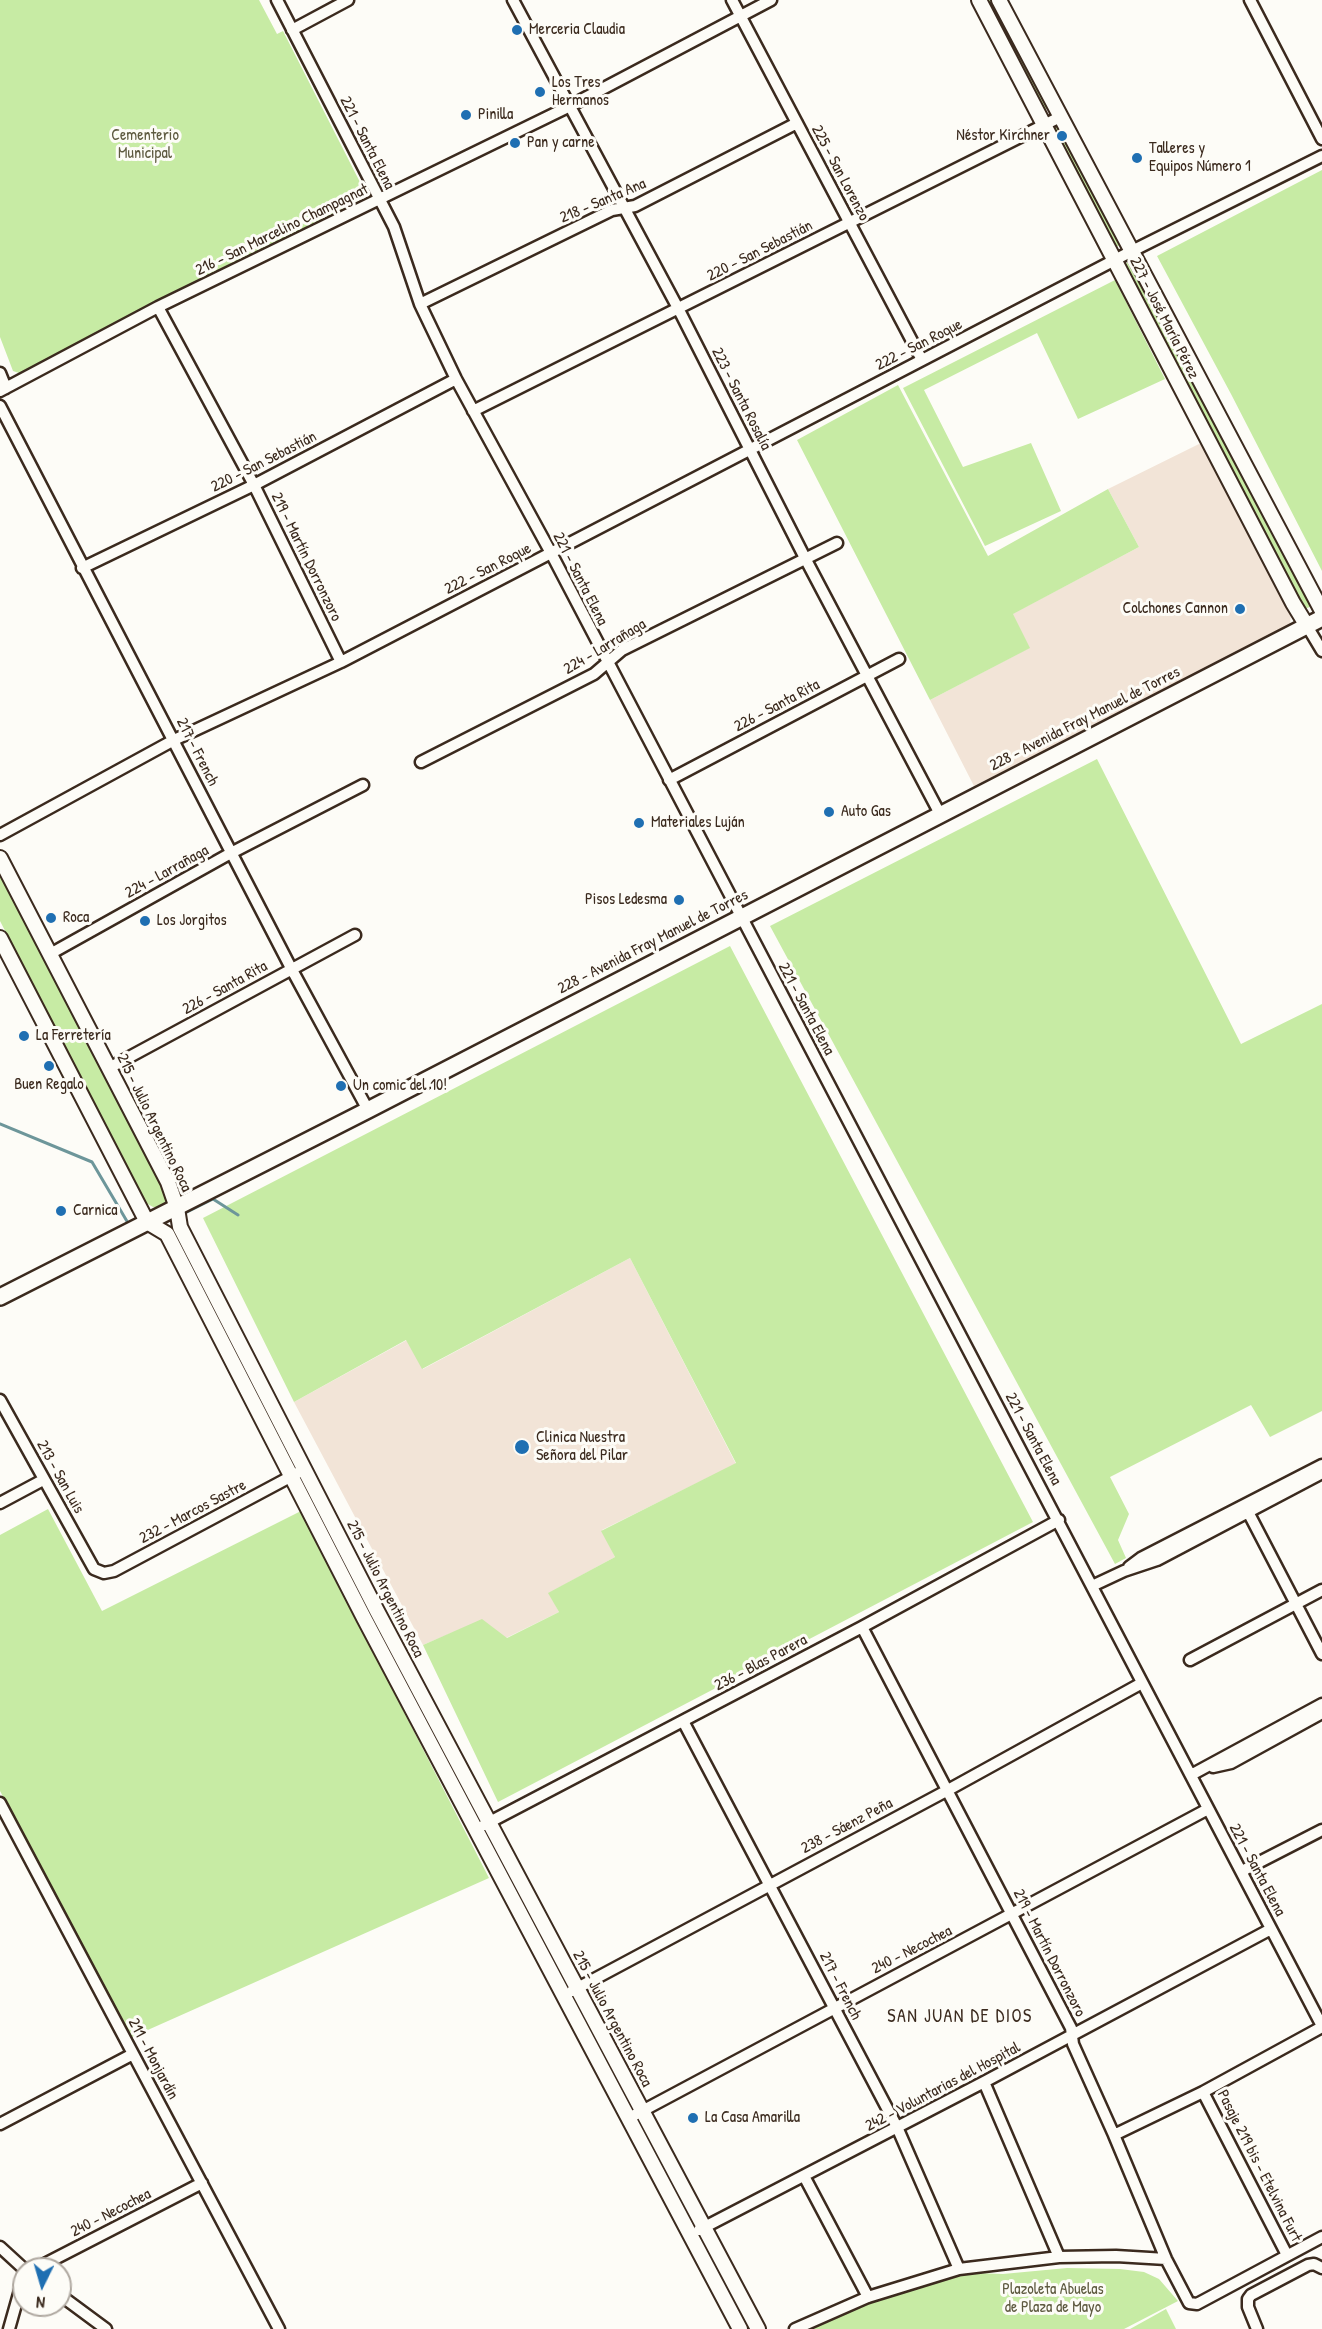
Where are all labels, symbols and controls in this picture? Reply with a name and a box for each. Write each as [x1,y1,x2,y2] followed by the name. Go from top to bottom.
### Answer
[529,20,625,40] place label: Merceria Claudia
[510,23,524,37] marker: Merceria Claudia
[552,73,609,111] place label: Los Tres Hermanos
[533,85,547,99] marker: Los Tres Hermanos
[335,93,399,193] street label: 221 - Santa Elena
[478,105,513,125] place label: Pinilla
[459,108,473,122] marker: Pinilla
[807,122,873,224] street label: 225 - San Lorenzo
[111,126,179,164] park label: Cementerio Municipal
[956,126,1050,146] place label: Néstor Kirchner
[1055,129,1069,143] marker: Néstor Kirchner
[527,133,595,153] place label: Pan y carne
[508,136,522,150] marker: Pan y carne
[1149,139,1251,177] place label: Talleres y Equipos Número 1
[1130,151,1144,165] marker: Talleres y Equipos Número 1
[557,174,649,228] street label: 218 - Santa Ana
[193,180,371,280] street label: 216 - San Marcelino Champagnat
[704,216,816,286] street label: 220 - San Sebastián
[1125,254,1203,382] street label: 227 - José María Pérez
[872,315,966,375] street label: 222 - San Roque
[707,345,775,453] street label: 223 - Santa Rosalía
[208,427,320,497] street label: 220 - San Sebastián
[266,489,346,625] street label: 219 - Martín Dorronzoro
[548,529,612,629] street label: 221 - Santa Elena
[441,539,535,599] street label: 222 - San Roque
[1123,599,1228,619] place label: Colchones Cannon
[1233,602,1247,616] marker: Colchones Cannon
[560,615,650,679] street label: 224 - Larrañaga
[987,663,1183,775] street label: 228 - Avenida Fray Manuel de Torres
[731,675,823,737] street label: 226 - Santa Rita
[172,715,222,789] street label: 217 - French
[841,802,891,822] place label: Auto Gas
[822,805,836,819] marker: Auto Gas
[651,813,745,833] place label: Materiales Luján
[632,816,646,830] marker: Materiales Luján
[122,841,212,903] street label: 224 - Larrañaga
[555,886,751,998] street label: 228 - Avenida Fray Manuel de Torres
[585,890,667,910] place label: Pisos Ledesma
[672,893,686,907] marker: Pisos Ledesma
[63,908,89,928] place label: Roca
[44,911,58,925] marker: Roca
[157,911,227,931] place label: Los Jorgitos
[138,914,152,928] marker: Los Jorgitos
[179,957,271,1019] street label: 226 - Santa Rita
[774,959,838,1059] street label: 221 - Santa Elena
[36,1026,111,1046] place label: La Ferretería
[17,1029,31,1043] marker: La Ferretería
[112,1051,196,1195] street label: 215 - Julio Argentino Roca
[42,1059,56,1073] marker: Buen Regalo
[14,1075,84,1095] place label: Buen Regalo
[353,1076,447,1096] place label: Un comic del 10!
[334,1079,348,1093] marker: Un comic del 10!
[73,1201,117,1221] place label: Carnica
[54,1204,68,1218] marker: Carnica
[1001,1389,1065,1489] street label: 221 - Santa Elena
[536,1428,628,1466] place label: Clinica Nuestra Señora del Pilar
[32,1437,88,1517] street label: 213 - San Luis
[513,1438,531,1456] marker: Clinica Nuestra Señora del Pilar
[136,1476,250,1548] street label: 232 - Marcos Sastre
[342,1517,428,1661] street label: 215 - Julio Argentino Roca
[711,1631,811,1695] street label: 236 - Blas Parera
[798,1794,896,1858] street label: 238 - Sáenz Peña
[1225,1820,1289,1920] street label: 221 - Santa Elena
[1008,1886,1090,2020] street label: 219 - Martín Dorronzoro
[869,1922,955,1978] street label: 240 - Necochea
[568,1948,656,2090] street label: 215 - Julio Argentino Roca
[815,1949,865,2023] street label: 217 - French
[887,2006,1033,2028] district label: SAN JUAN DE DIOS
[124,2015,182,2103] street label: 211 - Monjardín
[862,2038,1024,2136] street label: 242 - Voluntarias del Hospital
[1212,2087,1306,2245] street label: Pasaje 219 bis - Etelvina Furt
[705,2108,800,2128] place label: La Casa Amarilla
[686,2111,700,2125] marker: La Casa Amarilla
[68,2185,154,2241] street label: 240 - Necochea
[12,2257,72,2317] north arrow
[1002,2280,1104,2318] park label: Plazoleta Abuelas de Plaza de Mayo
[35,2292,46,2314] text: N

